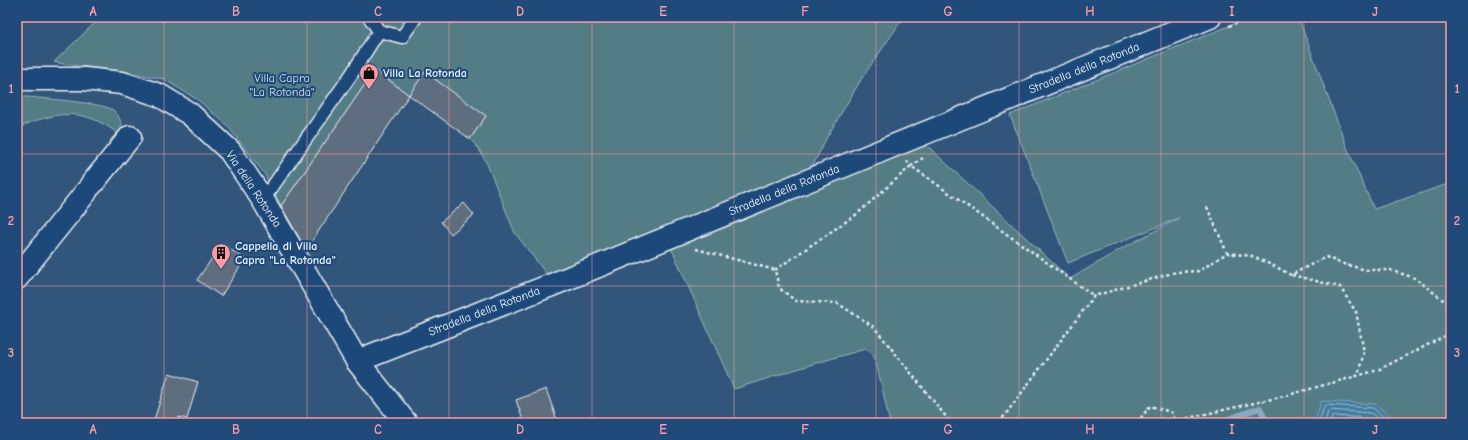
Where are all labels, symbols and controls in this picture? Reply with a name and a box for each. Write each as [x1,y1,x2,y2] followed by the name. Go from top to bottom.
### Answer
[89,4,97,19] text: A
[232,4,240,19] text: B
[374,4,382,19] text: C
[516,4,524,19] text: D
[659,4,667,19] text: E
[801,4,809,19] text: F
[943,4,953,19] text: G
[1085,4,1095,19] text: H
[1229,4,1235,19] text: I
[1372,4,1378,19] text: J
[1027,39,1141,97] street label: Stradella della Rotonda
[358,62,380,90] shop icon: Villa La Rotonda
[383,66,467,80] place label: Villa La Rotonda
[250,71,314,99] park label: Villa Capra "La Rotonda"
[8,81,14,96] text: 1
[1454,81,1460,96] text: 1
[223,148,285,230] street label: Via della Rotonda
[727,161,841,219] street label: Stradella della Rotonda
[8,213,14,228] text: 2
[1454,213,1460,228] text: 2
[235,239,336,267] place label: Cappella di Villa Capra "La Rotonda"
[210,242,232,270] building icon: Cappella di Villa Capra "La Rotonda"
[426,283,542,339] street label: Stradella della Rotonda
[8,345,14,360] text: 3
[1454,345,1460,360] text: 3
[89,422,97,437] text: A
[232,422,240,437] text: B
[374,422,382,437] text: C
[516,422,524,437] text: D
[659,422,667,437] text: E
[801,422,809,437] text: F
[943,422,953,437] text: G
[1085,422,1095,437] text: H
[1229,422,1235,437] text: I
[1372,422,1378,437] text: J

